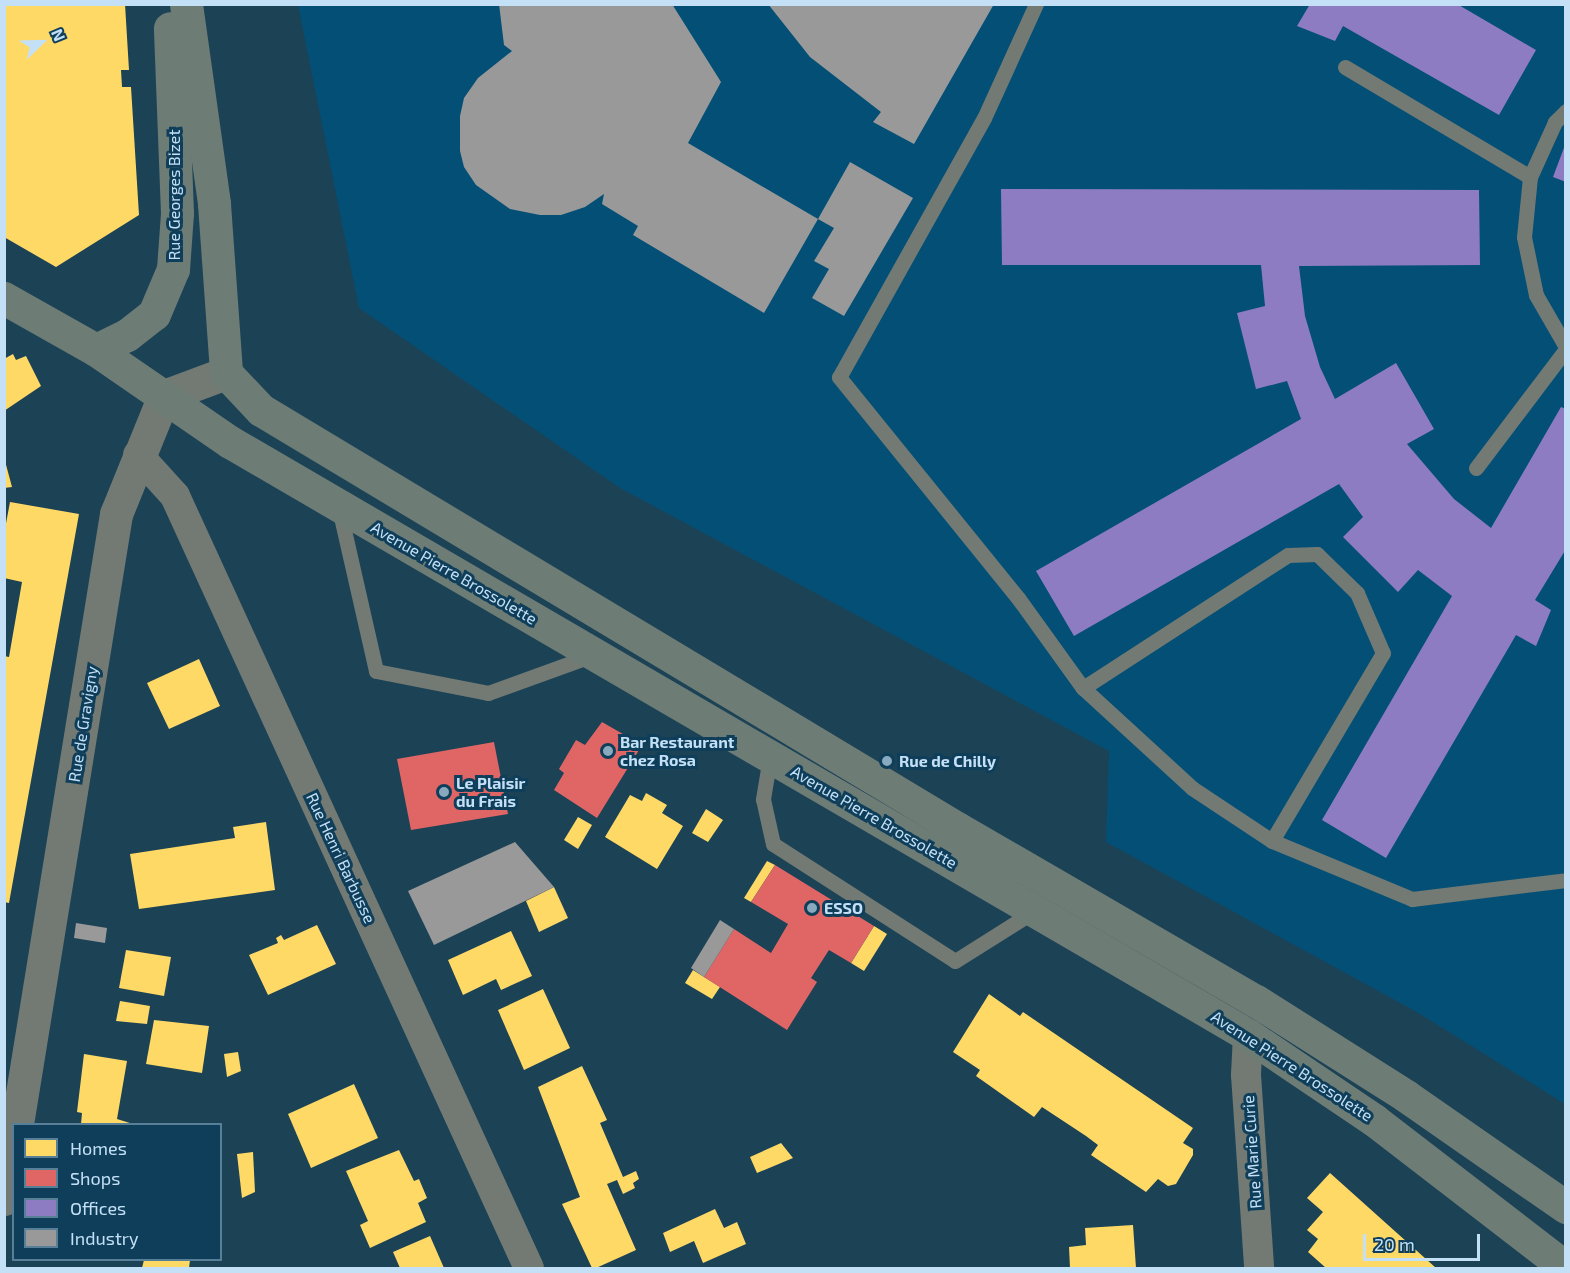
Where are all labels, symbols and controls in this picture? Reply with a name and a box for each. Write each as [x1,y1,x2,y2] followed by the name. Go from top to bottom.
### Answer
[12,12,72,72] north arrow
[48,26,70,44] text: N
[164,129,184,261] street label: Rue Georges Bizet
[368,518,540,628] street label: Avenue Pierre Brossolette
[64,665,102,783] street label: Rue de Gravigny
[620,732,735,770] place label: Bar Restaurant chez Rosa
[601,744,615,758] marker: Bar Restaurant chez Rosa
[899,751,996,771] place label: Rue de Chilly
[880,754,894,768] marker: Rue de Chilly
[788,762,960,872] street label: Avenue Pierre Brossolette
[456,773,525,811] place label: Le Plaisir du Frais
[437,785,451,799] marker: Le Plaisir du Frais
[302,790,380,926] street label: Rue Henri Barbusse
[824,898,863,918] place label: ESSO
[805,901,819,915] marker: ESSO
[1208,1007,1376,1125] street label: Avenue Pierre Brossolette
[1238,1095,1266,1209] street label: Rue Marie Curie
[12,1123,222,1261] legend
[70,1137,127,1159] text: Homes
[70,1167,120,1189] text: Shops
[70,1197,126,1219] text: Offices
[1366,1222,1483,1260] scale bar
[70,1227,139,1249] text: Industry
[1374,1233,1415,1255] text: 20 m

